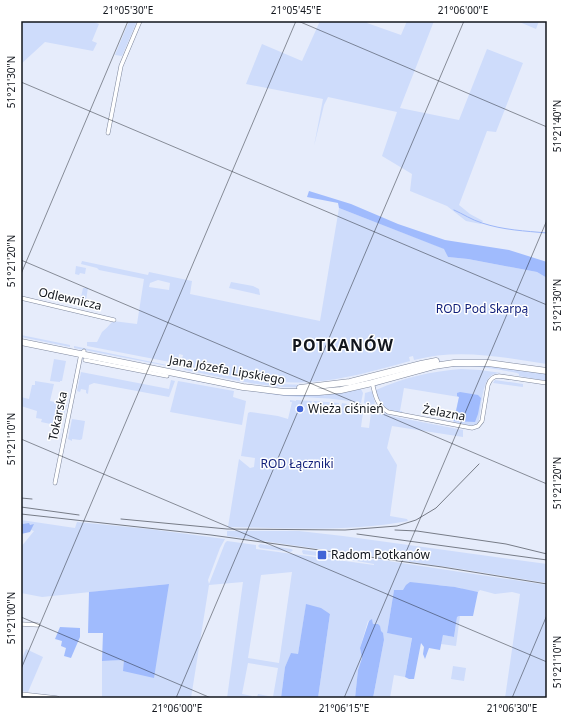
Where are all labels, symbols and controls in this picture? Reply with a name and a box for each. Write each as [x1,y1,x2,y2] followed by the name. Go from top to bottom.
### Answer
[103,3,153,17] text: 21°05'30"E
[271,3,321,17] text: 21°05'45"E
[438,3,488,17] text: 21°06'00"E
[4,56,18,108] text: 51°21'30"N
[550,100,564,152] text: 51°21'40"N
[4,235,18,287] text: 51°21'20"N
[550,279,564,331] text: 51°21'30"N
[37,283,103,314] street label: Odlewnicza
[436,300,529,317] park label: ROD Pod Skarpą
[292,334,394,356] district label: POTKANÓW
[167,351,286,388] street label: Jana Józefa Lipskiego
[44,390,71,442] street label: Tokarska
[308,400,384,417] place label: Wieża ciśnień
[421,400,467,425] street label: Żelazna
[295,404,305,414] marker: Wieża ciśnień
[4,413,18,465] text: 51°21'10"N
[260,455,334,472] park label: ROD Łączniki
[550,457,564,509] text: 51°21'20"N
[331,546,431,563] place label: Radom Potkanów
[316,549,328,561] marker: Radom Potkanów
[4,592,18,644] text: 51°21'00"N
[550,636,564,688] text: 51°21'10"N
[152,701,202,715] text: 21°06'00"E
[319,701,369,715] text: 21°06'15"E
[487,701,537,715] text: 21°06'30"E

